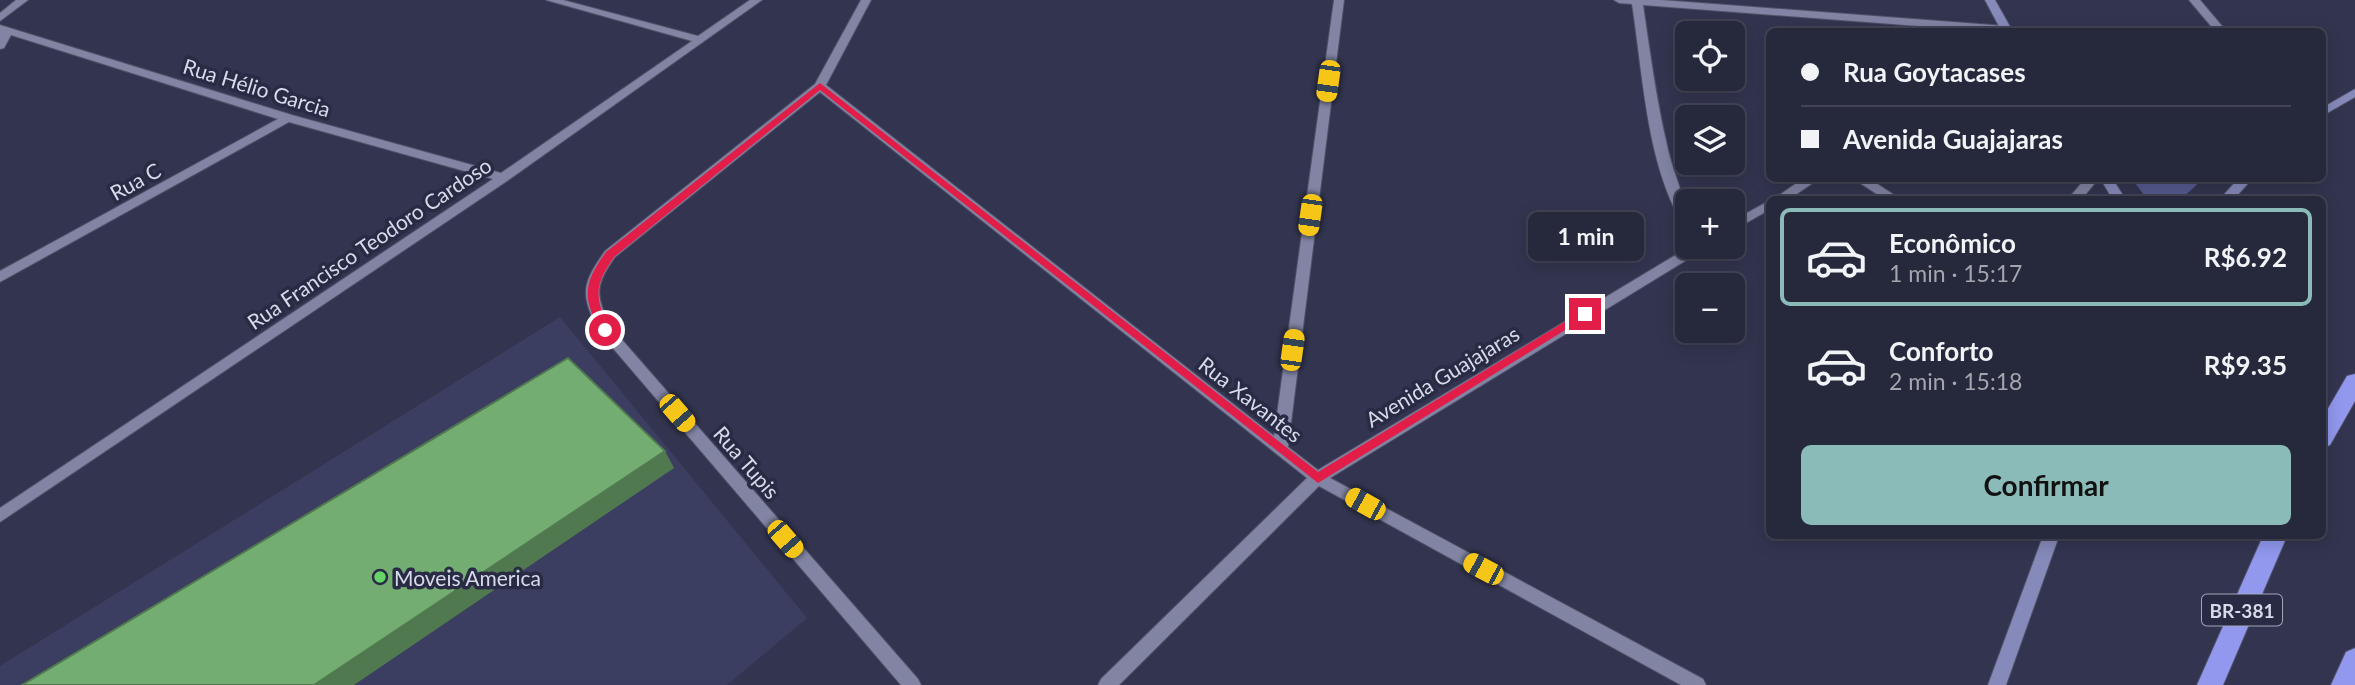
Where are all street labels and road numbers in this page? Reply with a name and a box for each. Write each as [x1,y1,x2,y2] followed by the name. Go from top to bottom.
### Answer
[180,53,334,121] street label: Rua Hélio Garcia
[242,152,496,334] street label: Rua Francisco Teodoro Cardoso
[105,157,165,205] street label: Rua C
[1361,320,1523,432] street label: Avenida Guajajaras
[1194,351,1308,447] street label: Rua Xavantes
[709,421,785,503] street label: Rua Tupis
[2202,594,2282,625] road number: BR-381

